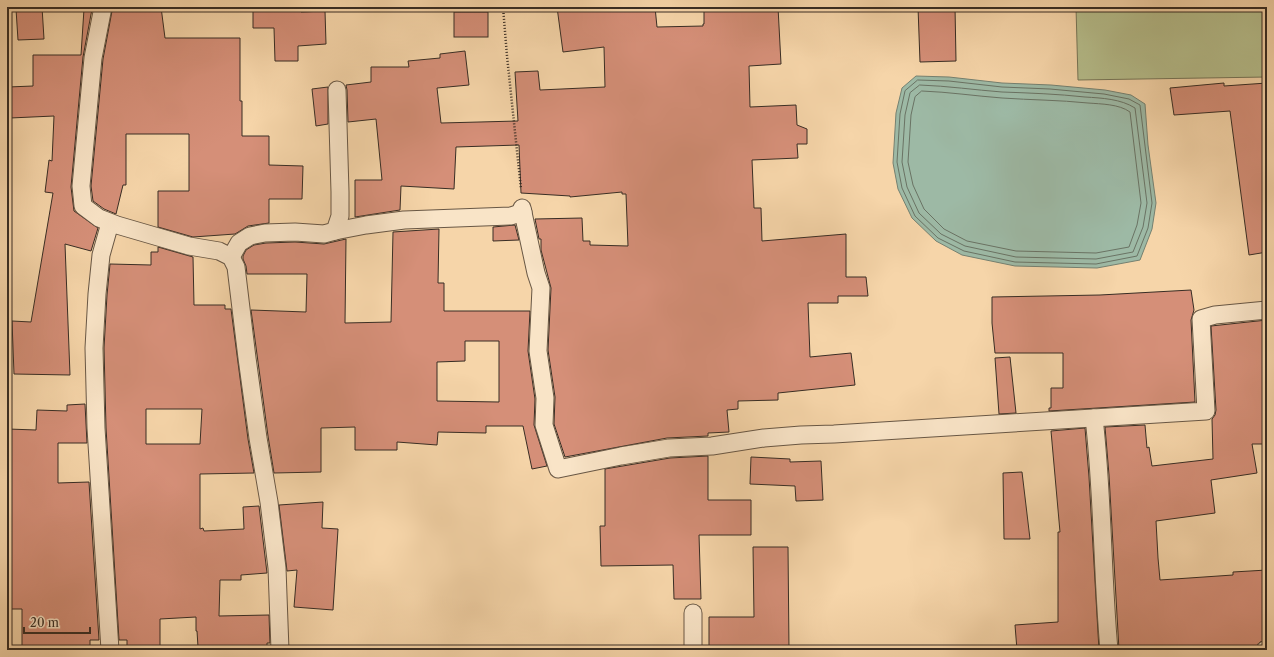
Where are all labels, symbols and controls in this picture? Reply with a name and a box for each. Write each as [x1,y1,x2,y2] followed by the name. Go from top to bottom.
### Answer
[24,609,90,635] scale bar
[30,615,59,630] text: 20 m

